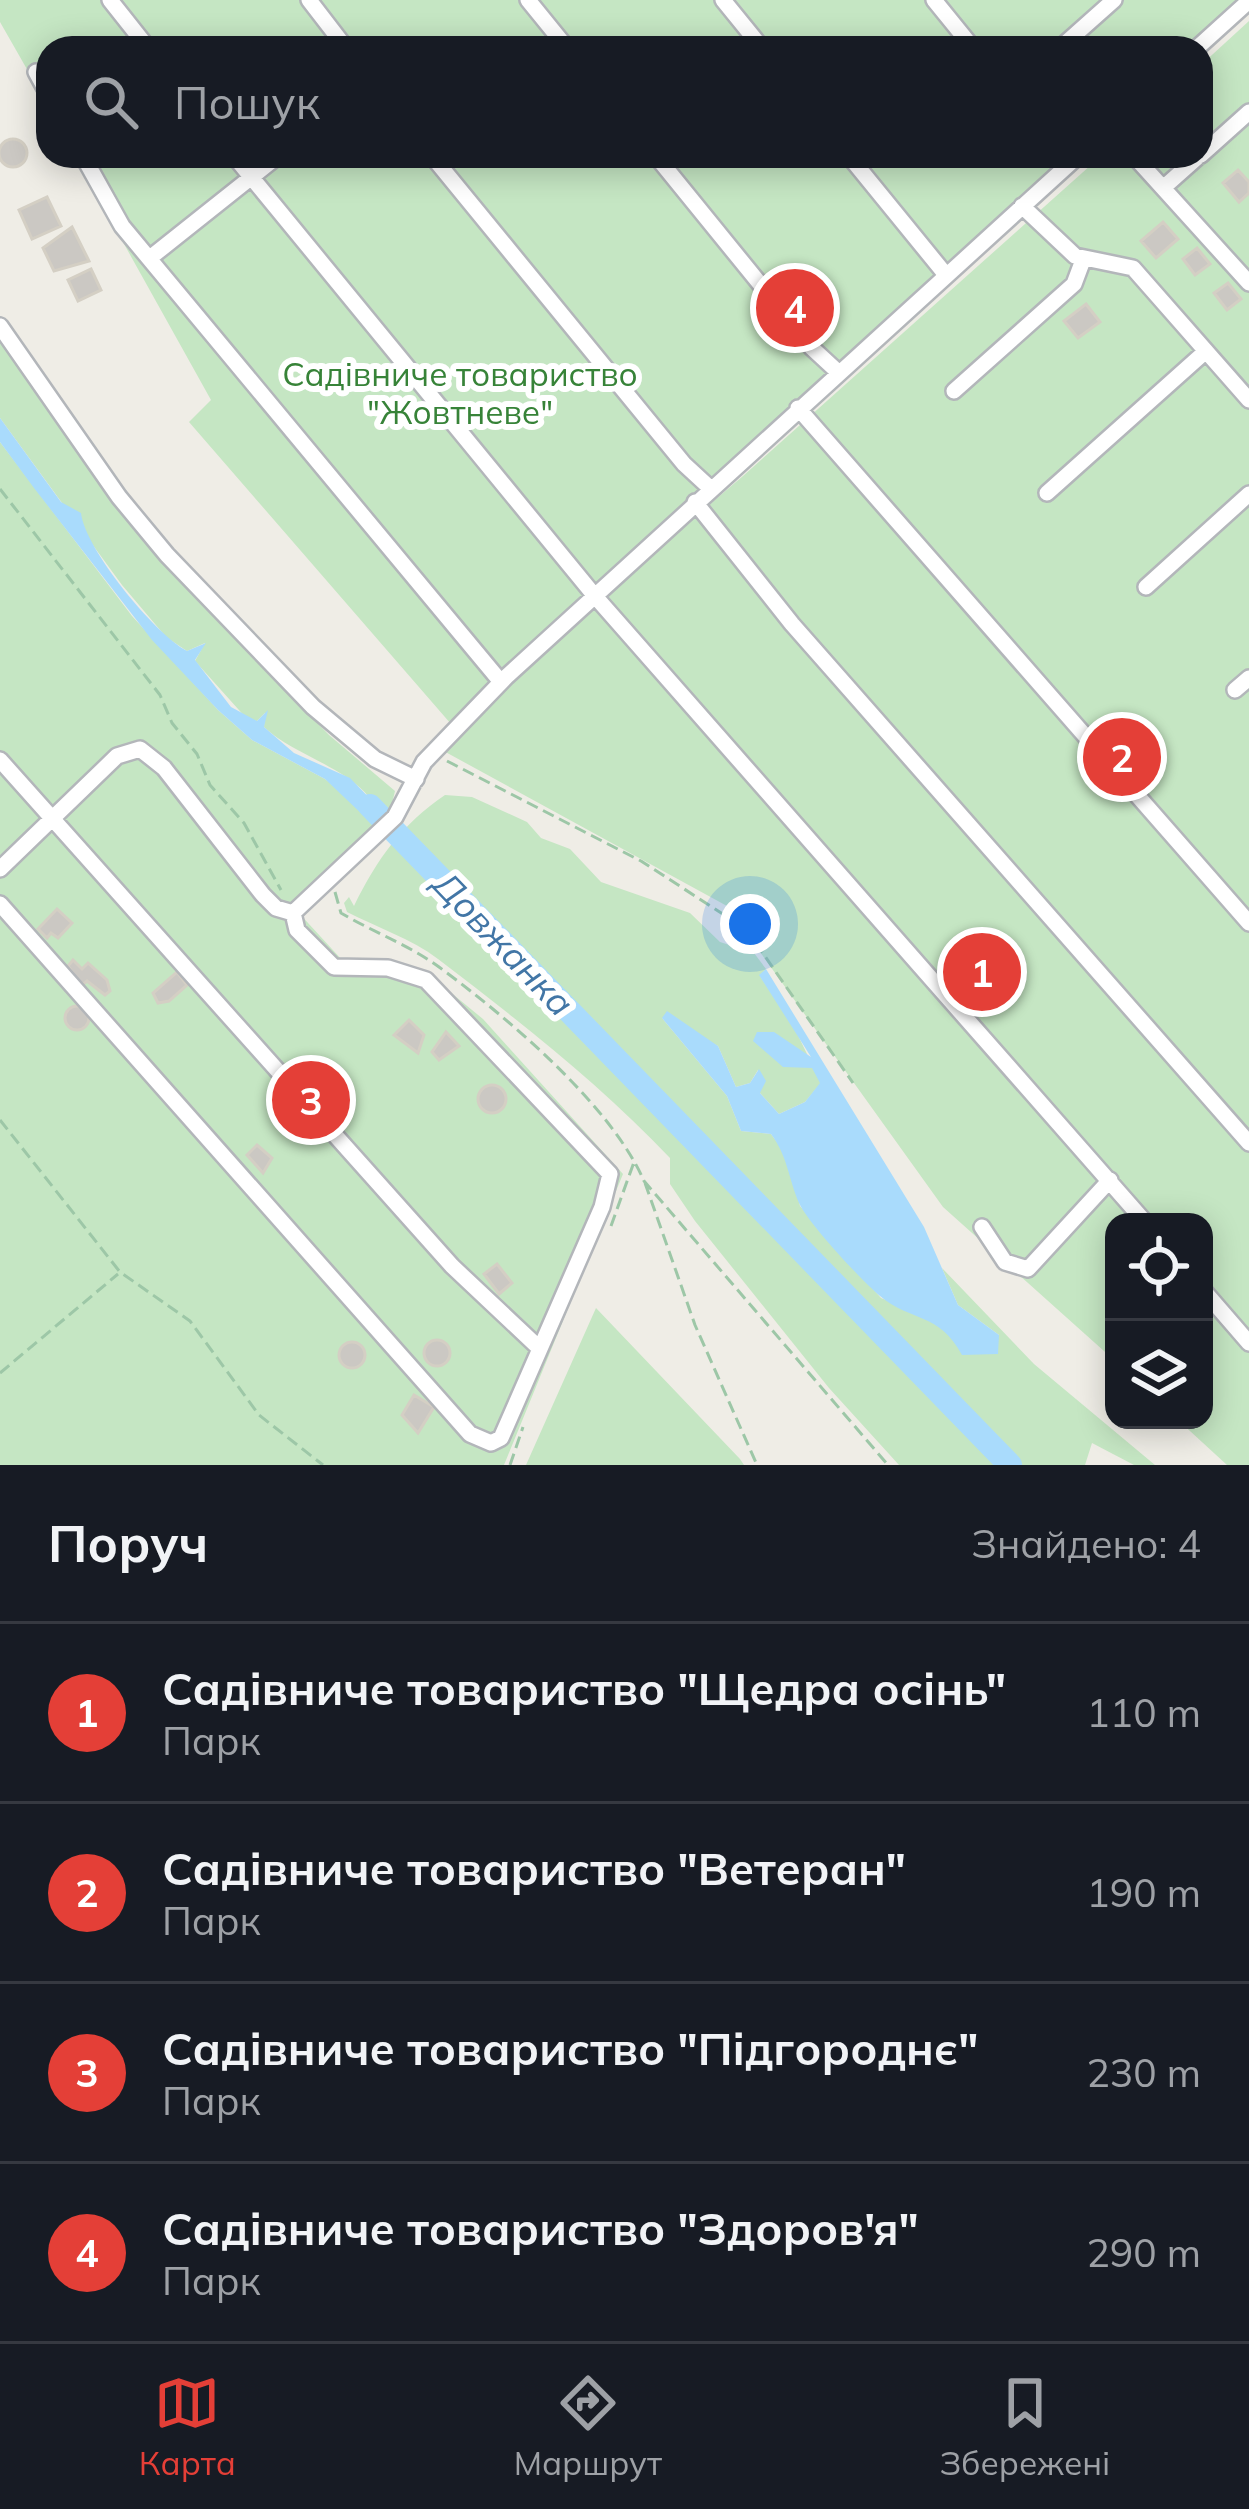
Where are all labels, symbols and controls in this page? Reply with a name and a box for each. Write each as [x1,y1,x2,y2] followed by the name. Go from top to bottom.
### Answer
[36,36,1213,168] search box
[78,69,144,135] icon: search
[174,74,320,130] text: Пошук
[756,263,834,353] pin: 4
[282,353,638,432] park label: Садівниче товариство "Жовтневе"
[1083,712,1161,802] pin: 2
[423,860,584,1025] water label: Довжанка
[720,894,780,954] your location
[943,927,1021,1017] pin: 1
[272,1055,350,1145] pin: 3
[1105,1213,1213,1429] map controls
[1105,1213,1213,1321] button: locate
[1105,1321,1213,1429] button: layers
[48,1511,208,1575] text: Поруч
[971,1519,1201,1568] text: Знайдено: 4
[162,1660,1006,1716] text: Садівниче товариство "Щедра осінь"
[75,1688,99,1737] text: 1
[1086,1688,1201,1737] text: 110 m
[162,1716,260,1765] text: Парк
[162,1840,906,1896] text: Садівниче товариство "Ветеран"
[75,1868,99,1917] text: 2
[1086,1868,1201,1917] text: 190 m
[162,1896,260,1945] text: Парк
[162,2020,978,2076] text: Садівниче товариство "Підгороднє"
[75,2048,99,2097] text: 3
[1086,2048,1201,2097] text: 230 m
[162,2076,260,2125] text: Парк
[162,2200,919,2256] text: Садівниче товариство "Здоров'я"
[75,2228,99,2277] text: 4
[1086,2228,1201,2277] text: 290 m
[162,2256,260,2305] text: Парк
[139,2370,236,2483] tab: Карта
[514,2370,662,2483] tab: Маршрут
[940,2370,1110,2483] tab: Збережені

